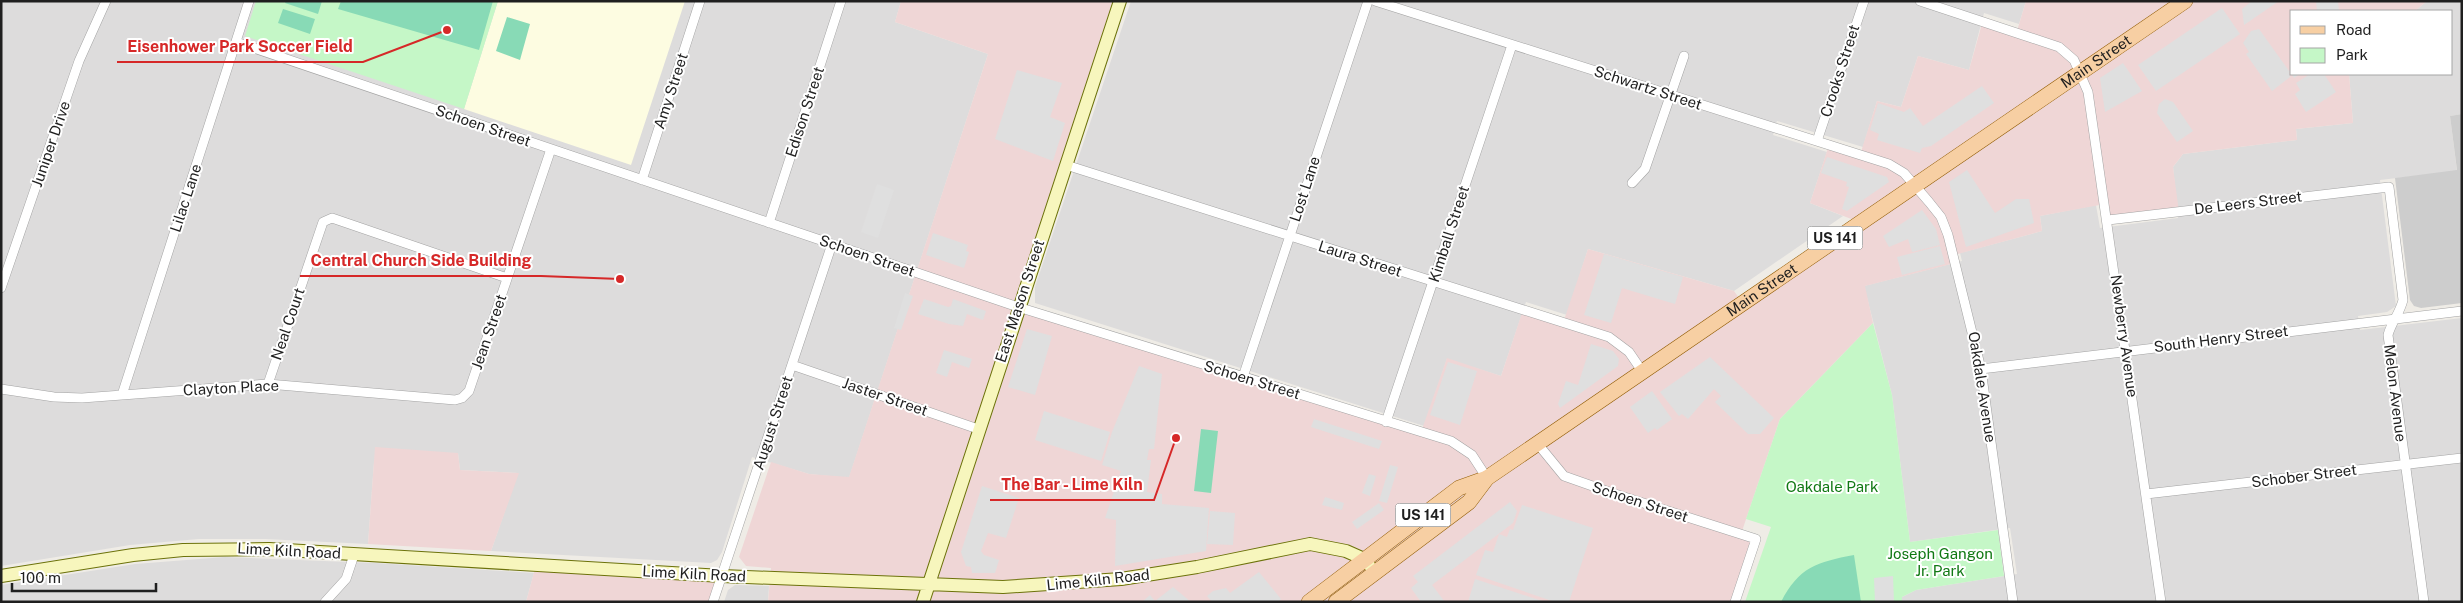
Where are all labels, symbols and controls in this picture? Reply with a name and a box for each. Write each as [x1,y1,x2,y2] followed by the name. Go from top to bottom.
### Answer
[2290,10,2453,75] legend
[2336,21,2372,38] text: Road
[1817,22,1863,119] street label: Crooks Street
[117,31,363,62] callout: Eisenhower Park Soccer Field
[2057,31,2134,91] street label: Main Street
[127,37,353,56] text: Eisenhower Park Soccer Field
[2336,46,2368,63] text: Park
[650,51,691,131] street label: Amy Street
[1592,62,1704,113] street label: Schwartz Street
[782,64,827,159] street label: Edison Street
[28,99,73,189] street label: Juniper Drive
[433,101,533,150] street label: Schoen Street
[1286,154,1323,224] street label: Lost Lane
[166,162,205,234] street label: Lilac Lane
[1425,183,1472,284] street label: Kimball Street
[2193,187,2303,218] street label: De Leers Street
[1808,227,1862,250] road number: US 141
[817,231,917,280] street label: Schoen Street
[992,237,1047,364] street label: East Mason Street
[1316,237,1404,280] street label: Laura Street
[300,245,541,276] callout: Central Church Side Building
[311,251,532,270] text: Central Church Side Building
[1723,260,1800,320] street label: Main Street
[2107,273,2142,398] street label: Newberry Avenue
[267,285,308,362] street label: Neal Court
[468,292,509,372] street label: Jean Street
[2153,322,2289,355] street label: South Henry Street
[1965,330,2000,444] street label: Oakdale Avenue
[2381,343,2410,443] street label: Melon Avenue
[1202,357,1303,402] street label: Schoen Street
[749,374,796,472] street label: August Street
[840,374,930,419] street label: Jaster Street
[182,376,279,399] street label: Clayton Place
[2250,461,2358,490] street label: Schober Street
[990,469,1154,500] callout: The Bar - Lime Kiln
[1001,475,1143,494] text: The Bar - Lime Kiln
[1590,478,1690,525] street label: Schoen Street
[1786,478,1878,495] park label: Oakdale Park
[1396,504,1450,526] road number: US 141
[237,539,341,562] street label: Lime Kiln Road
[1887,545,1993,579] park label: Joseph Gangon Jr. Park
[12,560,156,592] scale bar
[642,562,746,585] street label: Lime Kiln Road
[1045,566,1150,593] street label: Lime Kiln Road
[20,569,61,586] text: 100 m

